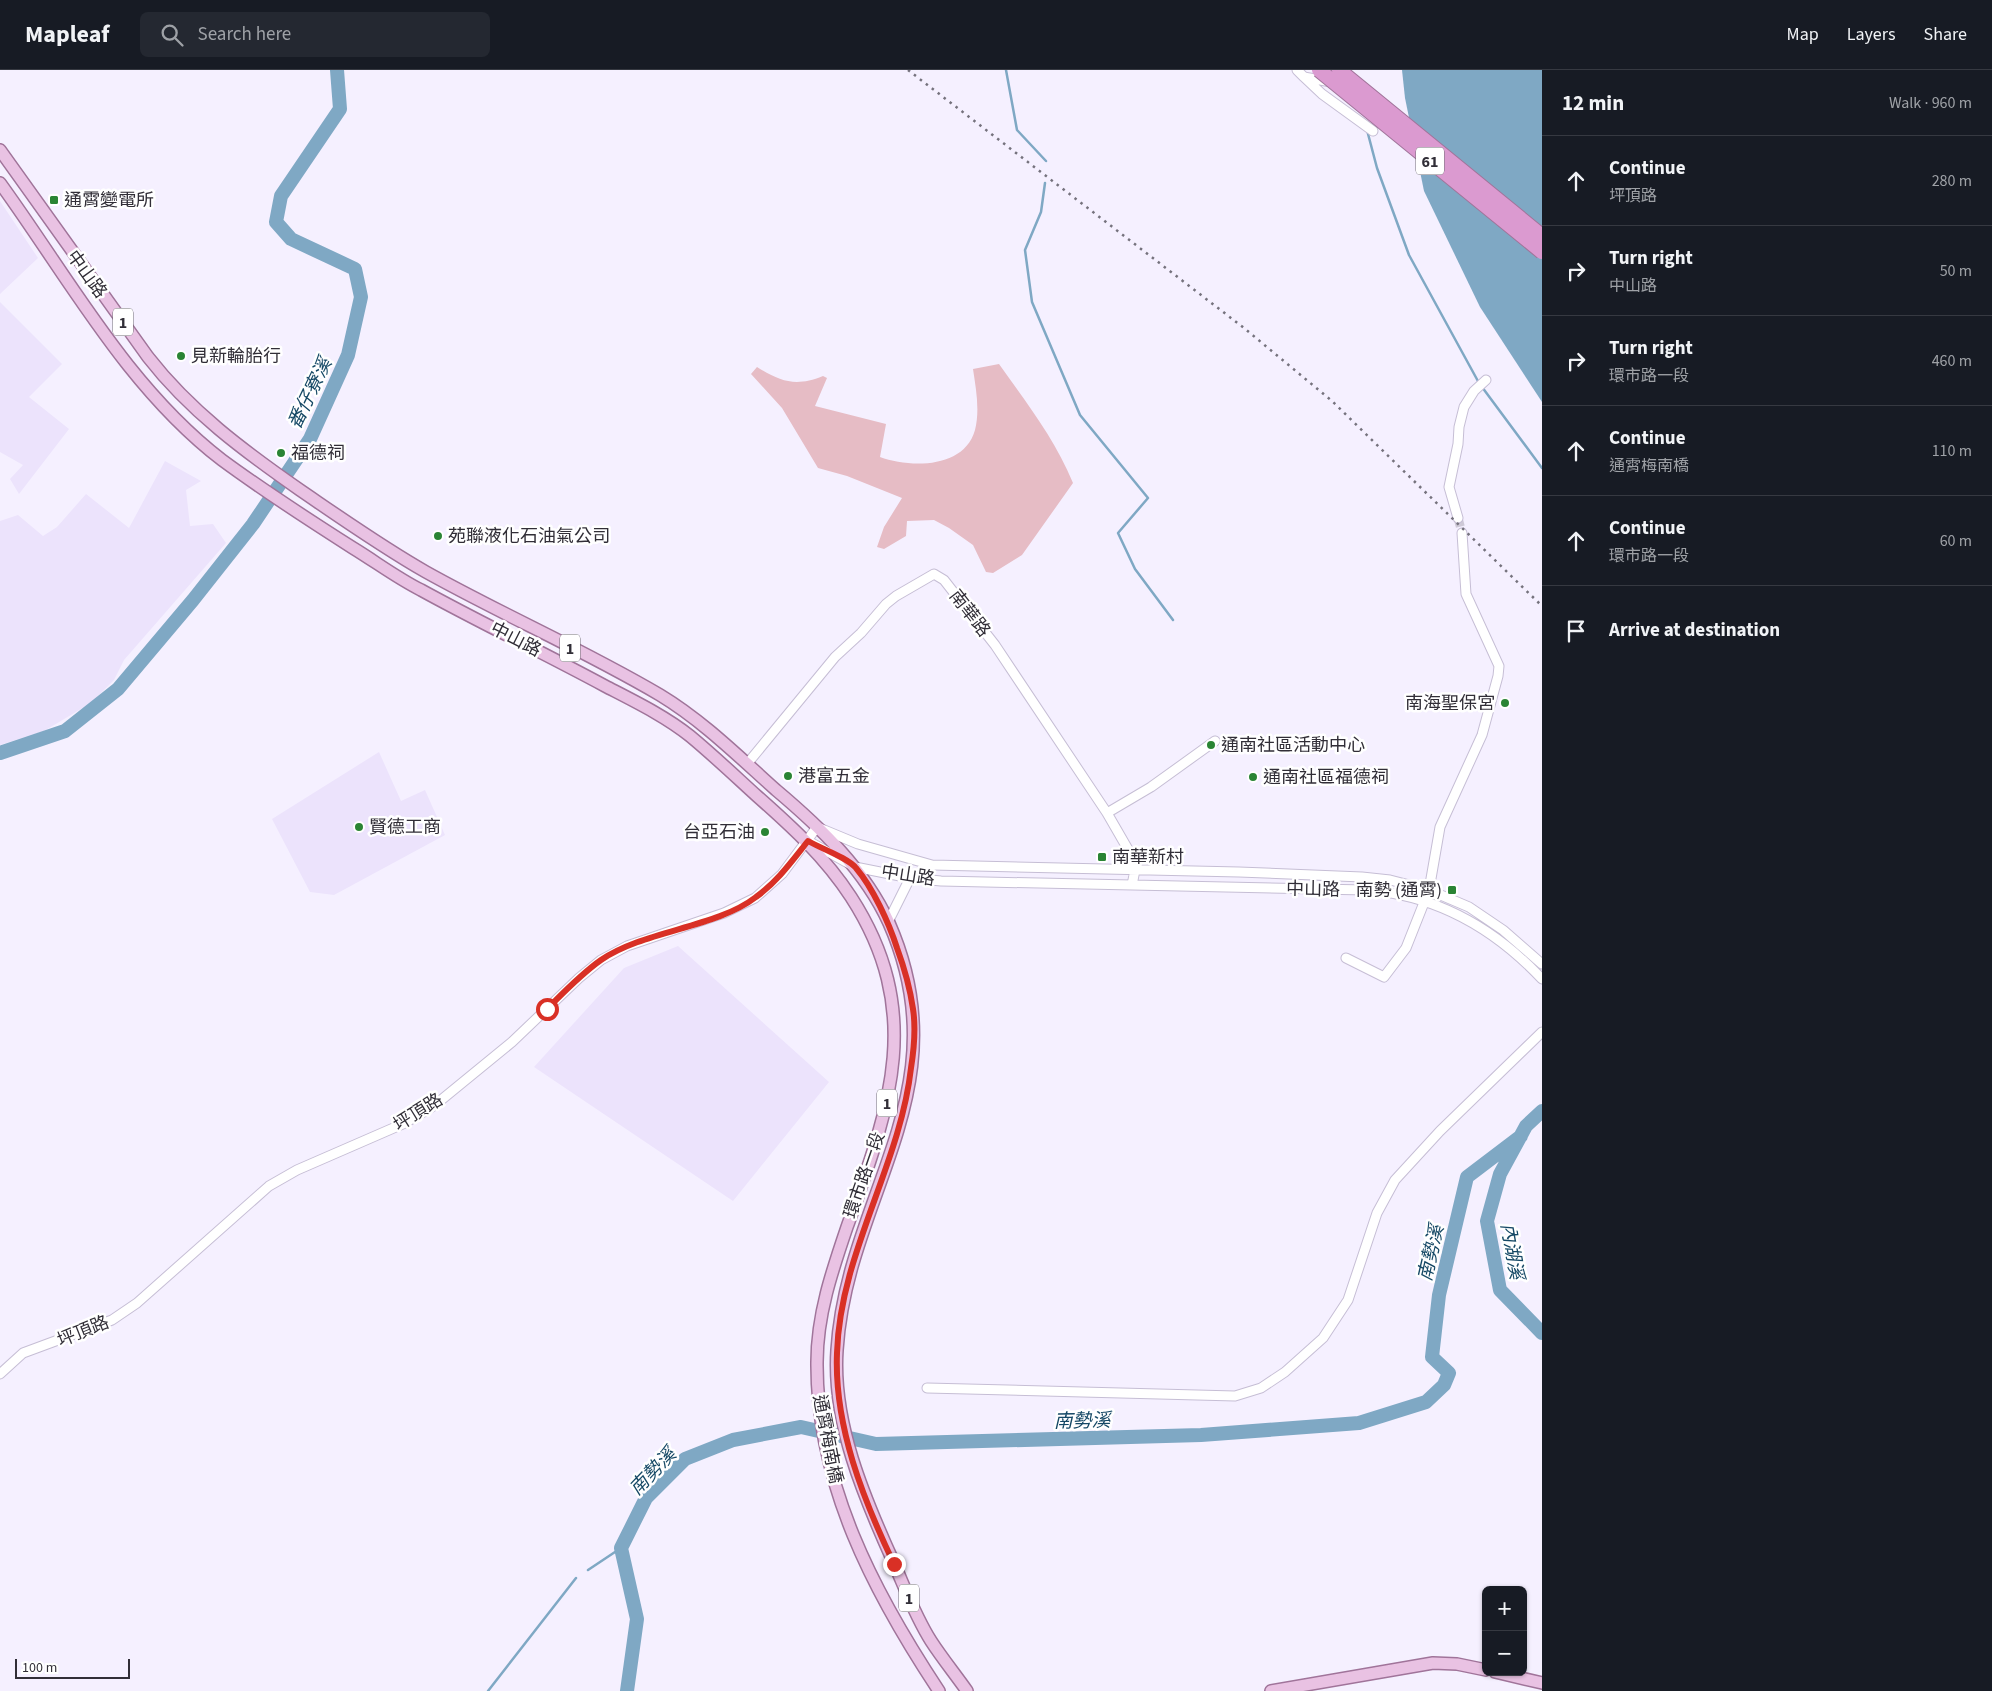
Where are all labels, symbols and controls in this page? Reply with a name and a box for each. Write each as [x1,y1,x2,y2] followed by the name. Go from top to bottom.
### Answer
[140,12,490,57] search box
[25,17,110,52] text: Mapleaf
[158,21,186,49] icon: search
[198,21,291,48] text: Search here
[1787,22,1819,47] text: Map
[1847,22,1896,47] text: Layers
[1924,22,1967,47] text: Share
[1562,88,1624,118] text: 12 min
[1889,92,1972,114] text: Walk · 960 m
[1416,148,1444,174] road number: 61
[1609,155,1686,182] text: Continue
[1562,167,1590,195] icon: ahead
[1932,170,1972,192] text: 280 m
[1609,185,1657,207] text: 坪頂路
[64,188,154,213] place label: 通霄變電所
[48,194,60,206] marker: 通霄變電所
[61,245,113,303] street label: 中山路
[1609,245,1693,272] text: Turn right
[1562,257,1590,285] icon: right
[1940,260,1972,282] text: 50 m
[1609,275,1657,297] text: 中山路
[113,308,133,336] road number: 1
[1609,335,1693,362] text: Turn right
[191,344,281,369] place label: 見新輪胎行
[1562,347,1590,375] icon: right
[175,350,187,362] marker: 見新輪胎行
[1932,350,1972,372] text: 460 m
[282,351,340,434] water label: 番仔寮溪
[1609,365,1689,387] text: 環市路一段
[1609,425,1686,452] text: Continue
[1562,437,1590,465] icon: ahead
[1932,440,1972,462] text: 110 m
[291,441,345,466] place label: 福德祠
[275,447,287,459] marker: 福德祠
[1609,455,1689,477] text: 通霄梅南橋
[1609,515,1686,542] text: Continue
[448,524,610,549] place label: 苑聯液化石油氣公司
[1562,527,1590,555] icon: ahead
[432,530,444,542] marker: 苑聯液化石油氣公司
[1940,530,1972,552] text: 60 m
[1609,545,1689,567] text: 環市路一段
[943,584,996,642] street label: 南華路
[486,616,546,663] street label: 中山路
[1562,617,1590,645] icon: arrive
[1609,617,1780,644] text: Arrive at destination
[560,634,580,662] road number: 1
[1405,691,1495,716] place label: 南海聖保宮
[1499,697,1511,709] marker: 南海聖保宮
[1221,733,1365,758] place label: 通南社區活動中心
[1205,739,1217,751] marker: 通南社區活動中心
[798,764,870,789] place label: 港富五金
[1263,765,1389,790] place label: 通南社區福德祠
[782,770,794,782] marker: 港富五金
[1247,771,1259,783] marker: 通南社區福德祠
[369,815,441,840] place label: 賢德工商
[683,820,755,845] place label: 台亞石油
[353,821,365,833] marker: 賢德工商
[759,826,771,838] marker: 台亞石油
[1112,845,1184,870] place label: 南華新村
[1096,851,1108,863] marker: 南華新村
[879,859,937,892] street label: 中山路
[1286,877,1340,902] street label: 中山路
[1355,878,1442,903] place label: 南勢 (通霄)
[1446,884,1458,896] marker: 南勢 (通霄)
[536,998,559,1021] route start
[389,1088,448,1137] street label: 坪頂路
[877,1090,897,1116] road number: 1
[838,1129,891,1222] street label: 環市路一段
[1412,1220,1452,1284] water label: 南勢溪
[1493,1221,1530,1285] water label: 內湖溪
[53,1310,113,1353] street label: 坪頂路
[807,1393,848,1486] street label: 通霄梅南橋
[1053,1407,1114,1435] water label: 南勢溪
[624,1440,685,1502] water label: 南勢溪
[883,1553,906,1576] route end
[899,1585,919,1612] road number: 1
[1482,1586,1527,1676] map controls
[1482,1586,1527,1631] button: +
[1482,1631,1527,1676] button: −
[15,1656,130,1679] scale bar
[22,1658,57,1678] text: 100 m

